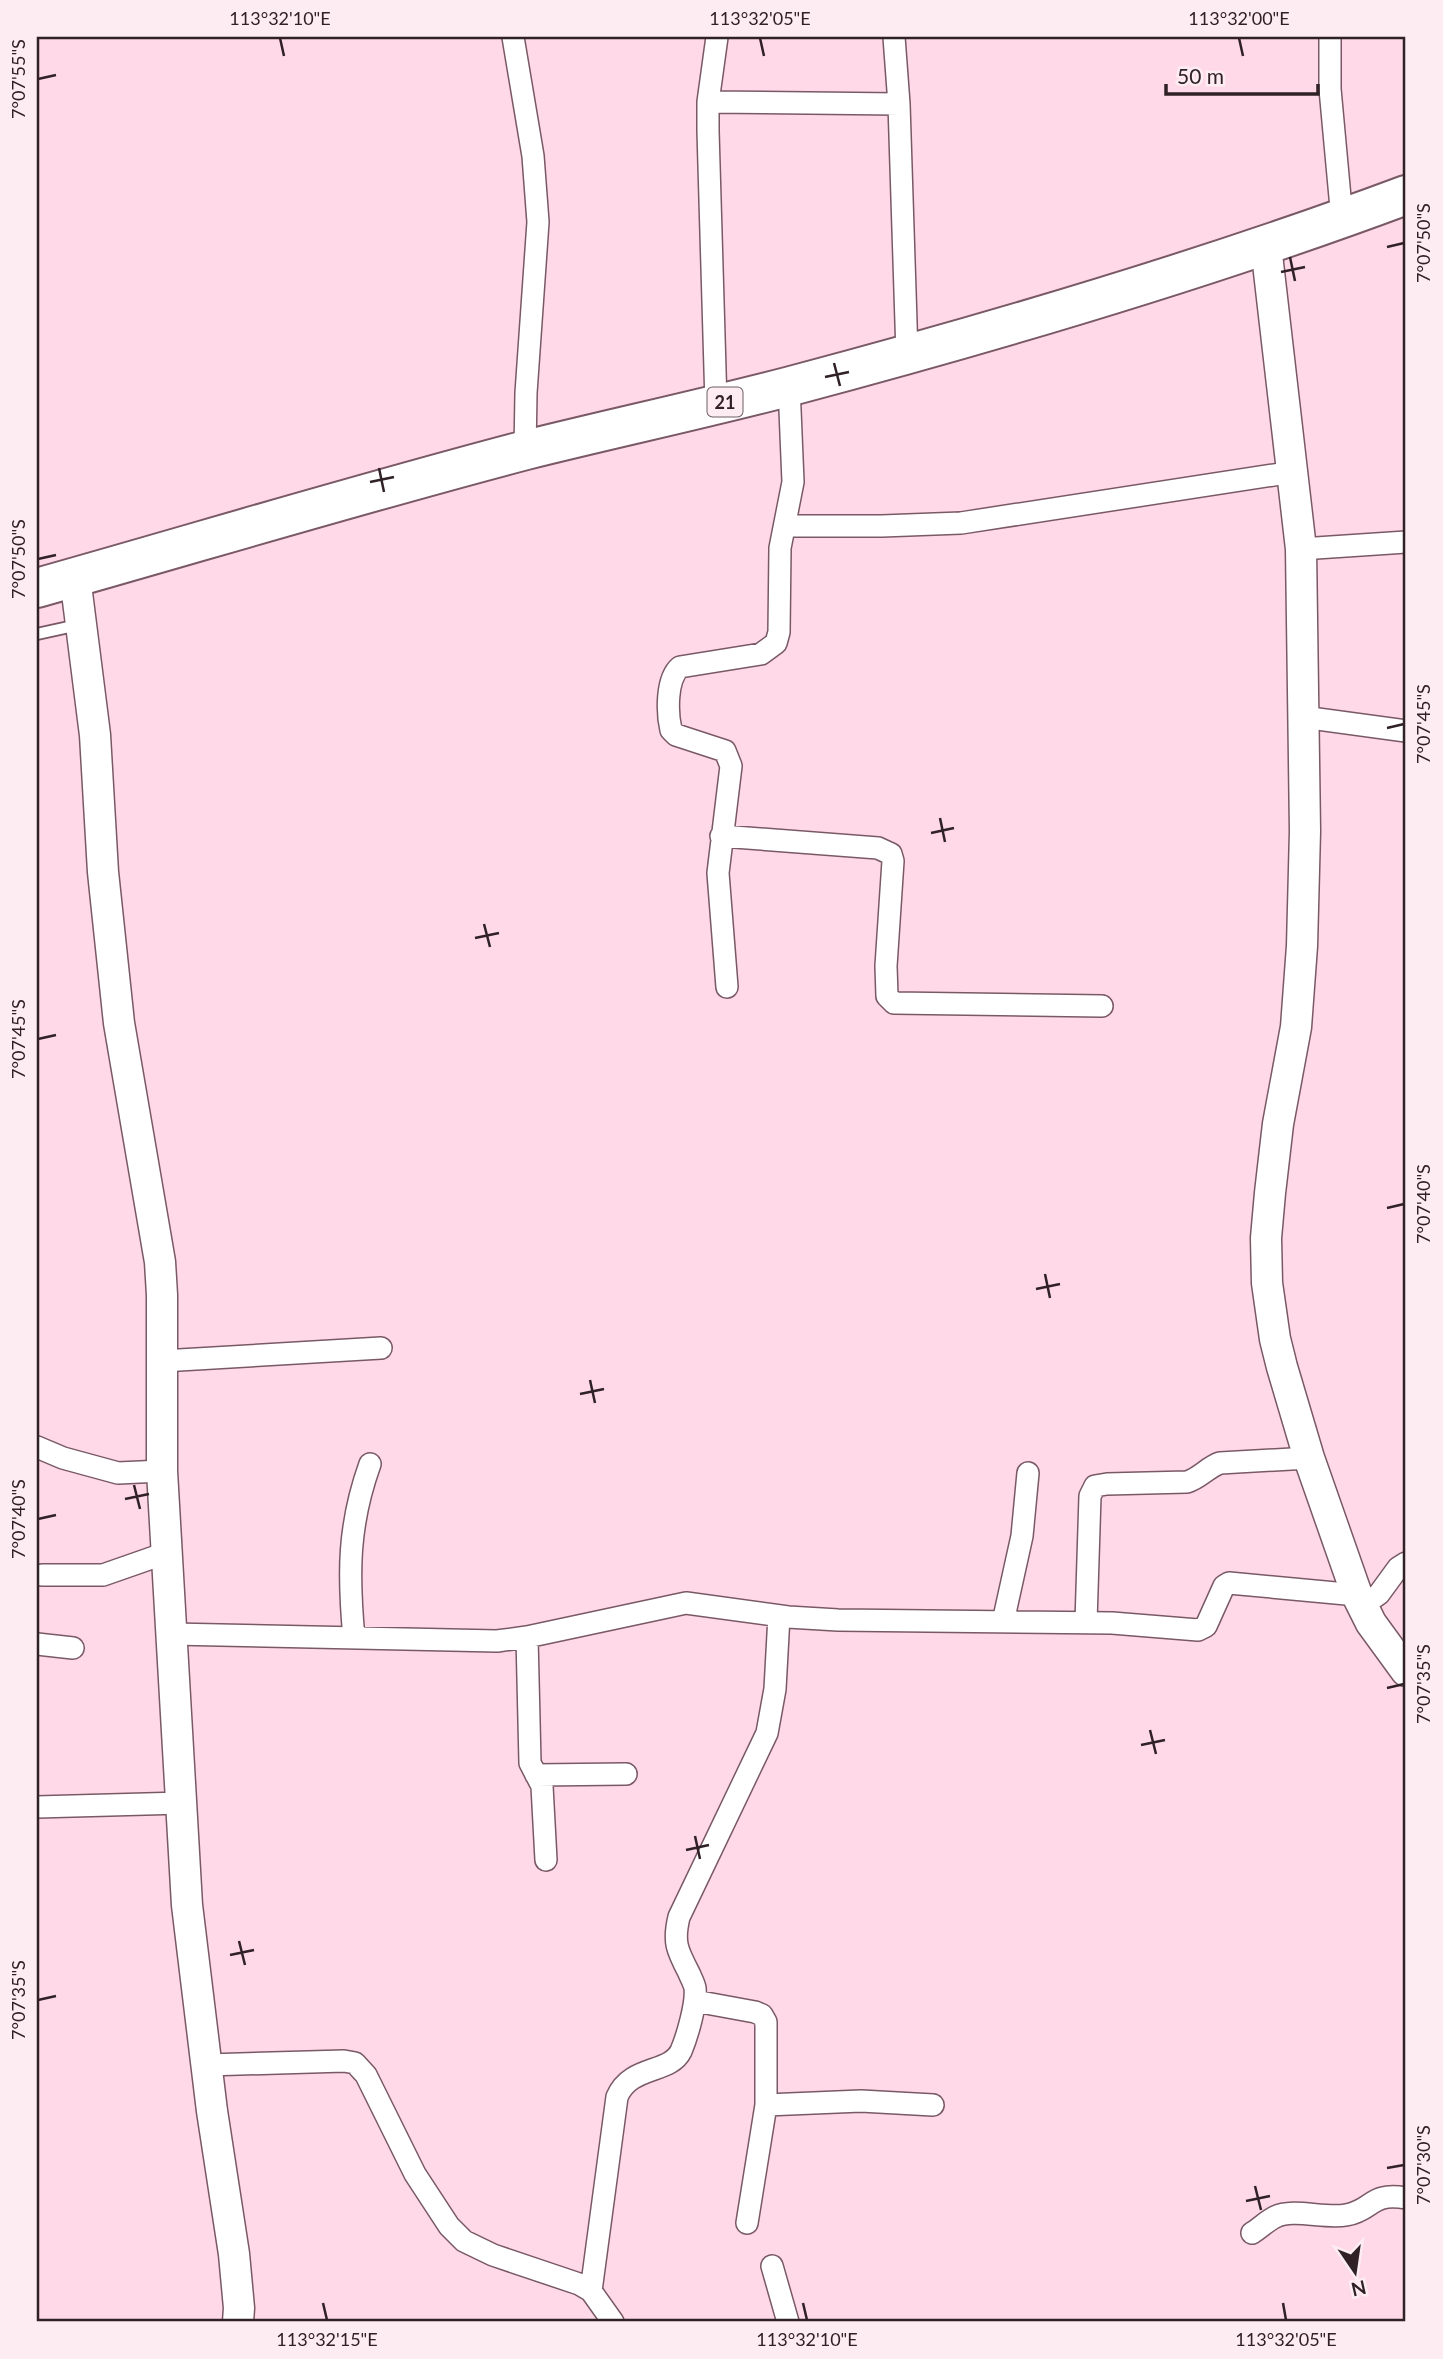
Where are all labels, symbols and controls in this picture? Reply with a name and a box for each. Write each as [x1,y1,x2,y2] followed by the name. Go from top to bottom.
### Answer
[229,7,331,29] text: 113°32'10"E
[709,7,811,29] text: 113°32'05"E
[1188,7,1290,29] text: 113°32'00"E
[7,39,29,119] text: 7°07'55"S
[1166,52,1319,96] scale bar
[1177,63,1224,88] text: 50 m
[1412,203,1434,283] text: 7°07'50"S
[708,388,742,416] road number: 21
[7,519,29,599] text: 7°07'50"S
[1412,684,1434,764] text: 7°07'45"S
[7,999,29,1079] text: 7°07'45"S
[1412,1164,1434,1244] text: 7°07'40"S
[7,1479,29,1559] text: 7°07'40"S
[1412,1644,1434,1724] text: 7°07'35"S
[7,1960,29,2040] text: 7°07'35"S
[1412,2125,1434,2205] text: 7°07'30"S
[1320,2236,1390,2306] north arrow
[1349,2276,1369,2302] text: N
[276,2328,378,2350] text: 113°32'15"E
[756,2328,858,2350] text: 113°32'10"E
[1235,2328,1337,2350] text: 113°32'05"E

